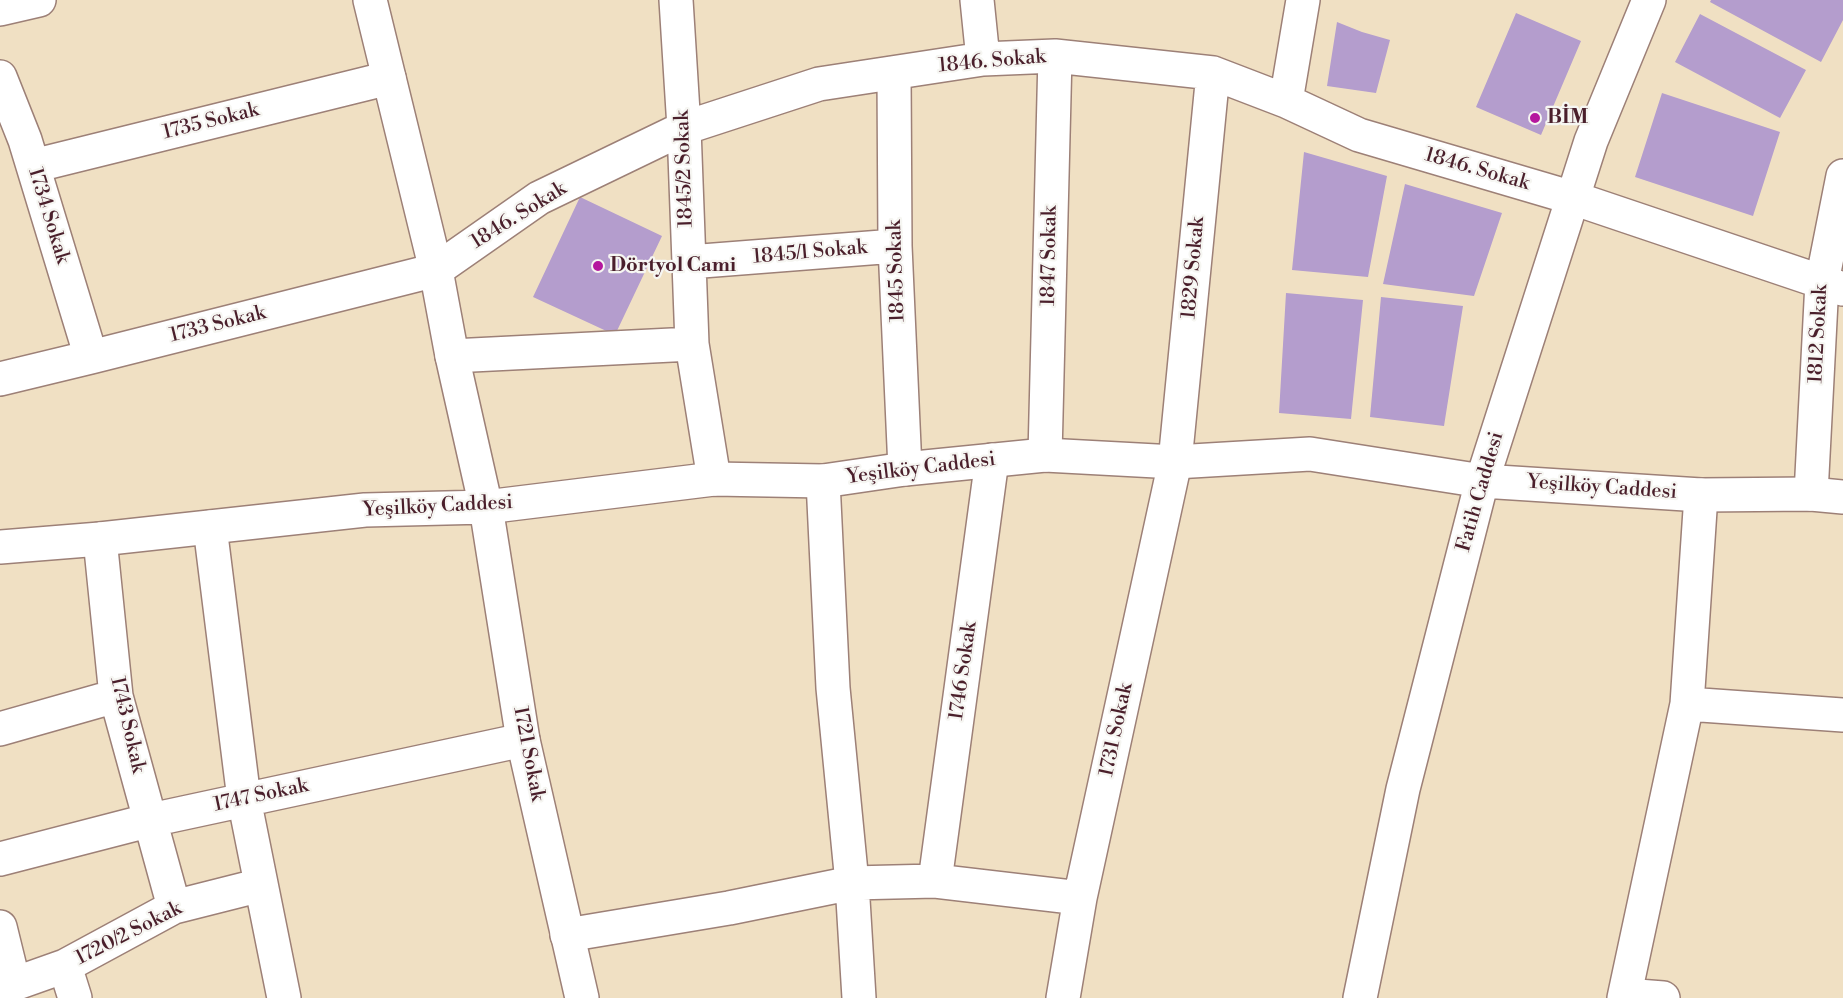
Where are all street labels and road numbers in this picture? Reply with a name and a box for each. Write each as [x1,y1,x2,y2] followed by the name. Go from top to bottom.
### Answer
[937,45,1047,79] street label: 1846. Sokak
[161,98,261,146] street label: 1735 Sokak
[671,110,699,228] street label: 1845/2 Sokak
[1422,144,1532,196] street label: 1846. Sokak
[22,165,74,267] street label: 1734 Sokak
[467,177,571,255] street label: 1846. Sokak
[1037,206,1063,306] street label: 1847 Sokak
[1178,216,1210,320] street label: 1829 Sokak
[883,220,911,322] street label: 1845 Sokak
[752,236,868,270] street label: 1845/1 Sokak
[1804,284,1834,384] street label: 1812 Sokak
[168,301,268,349] street label: 1733 Sokak
[1452,429,1510,555] street label: Fatih Caddesi
[845,448,997,490] street label: Yeşilköy Caddesi
[1526,471,1678,505] street label: Yeşilköy Caddesi
[362,491,514,523] street label: Yeşilköy Caddesi
[945,620,983,722] street label: 1746 Sokak
[104,675,150,775] street label: 1743 Sokak
[1095,681,1139,779] street label: 1731 Sokak
[507,705,549,803] street label: 1721 Sokak
[211,774,311,818] street label: 1747 Sokak
[72,897,186,971] street label: 1720/2 Sokak

